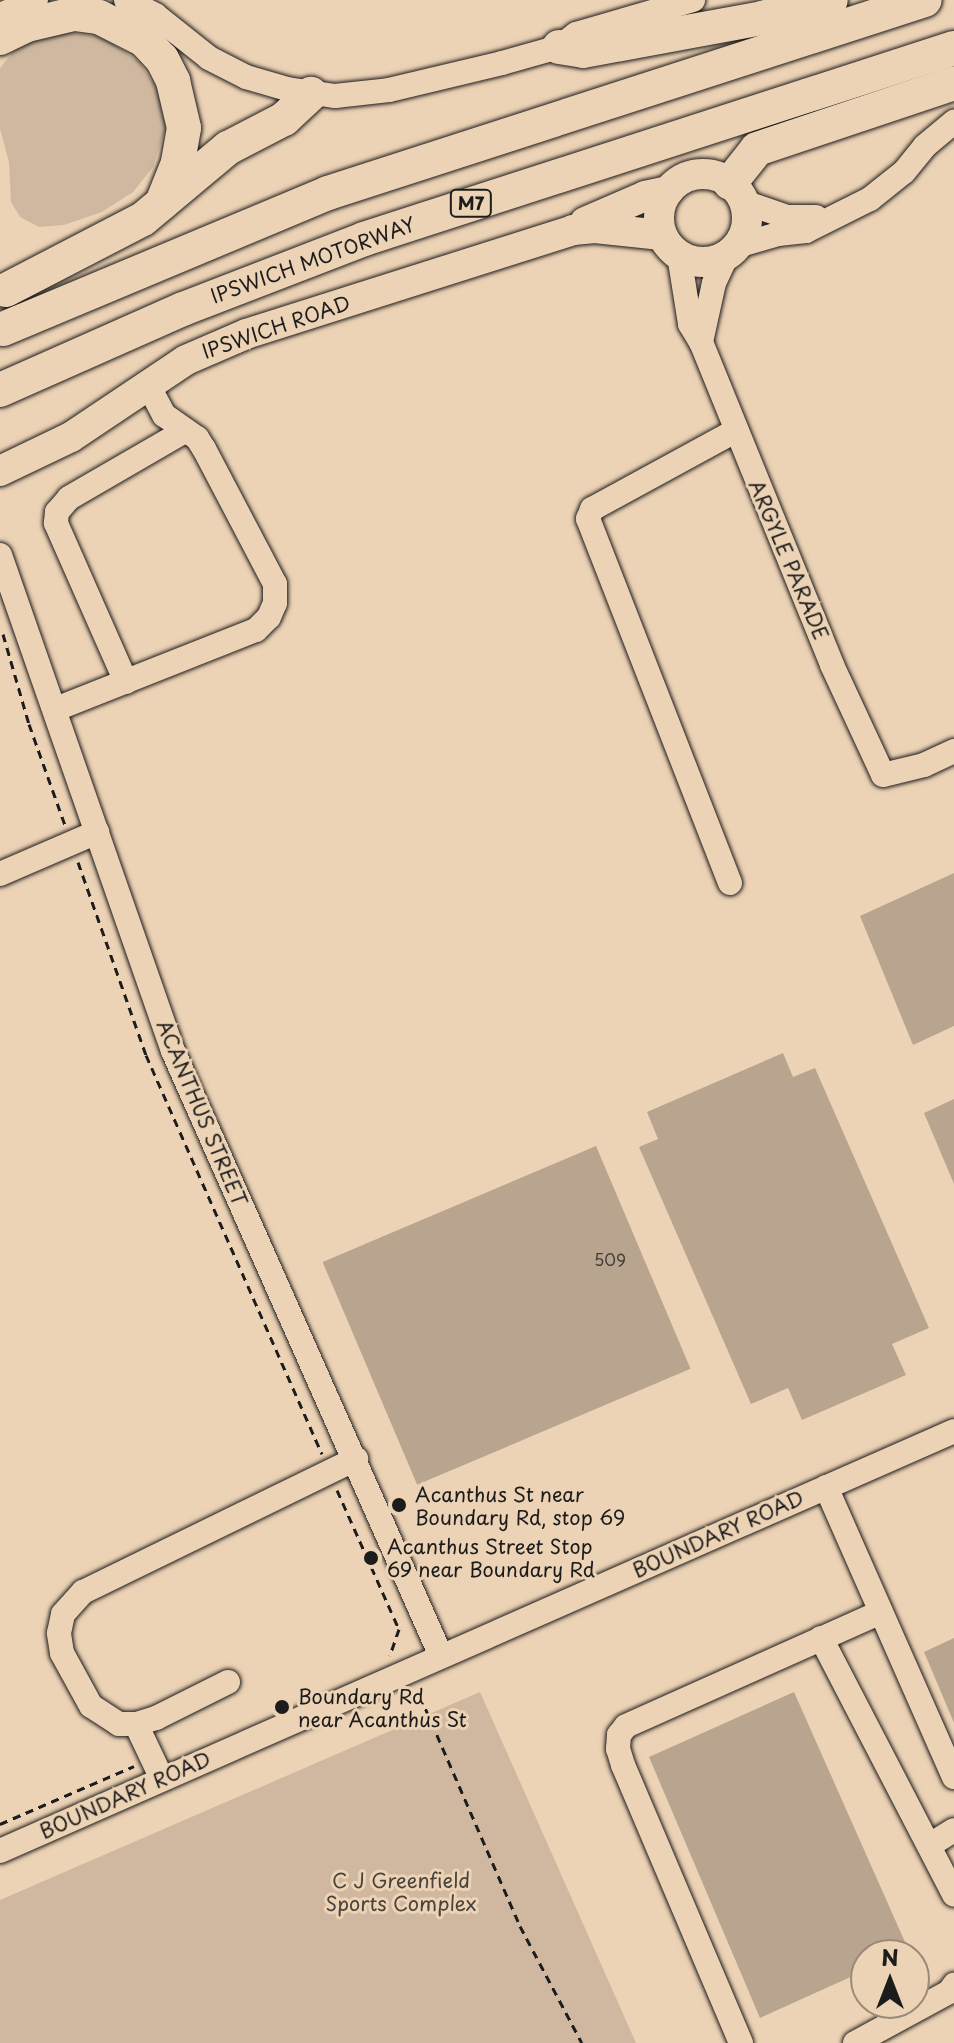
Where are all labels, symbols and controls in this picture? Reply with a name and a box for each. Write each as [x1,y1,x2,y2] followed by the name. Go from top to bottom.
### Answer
[449,189,493,217] road number: M7
[207,212,419,308] street label: IPSWICH MOTORWAY
[198,290,354,364] street label: IPSWICH ROAD
[744,476,834,644] street label: ARGYLE PARADE
[151,1015,253,1211] street label: ACANTHUS STREET
[594,1249,626,1269] house number: 509
[415,1482,624,1529] place label: Acanthus St near Boundary Rd, stop 69
[629,1485,807,1583] street label: BOUNDARY ROAD
[390,1496,408,1514] marker: Acanthus St near Boundary Rd, stop 69
[387,1534,595,1581] place label: Acanthus Street Stop 69 near Boundary Rd
[362,1549,380,1567] marker: Acanthus Street Stop 69 near Boundary Rd
[298,1684,467,1731] place label: Boundary Rd near Acanthus St
[273,1698,291,1716] marker: Boundary Rd near Acanthus St
[36,1746,214,1844] street label: BOUNDARY ROAD
[325,1868,477,1915] park label: C J Greenfield Sports Complex
[850,1939,930,2019] north arrow
[881,1940,899,1973] text: N

